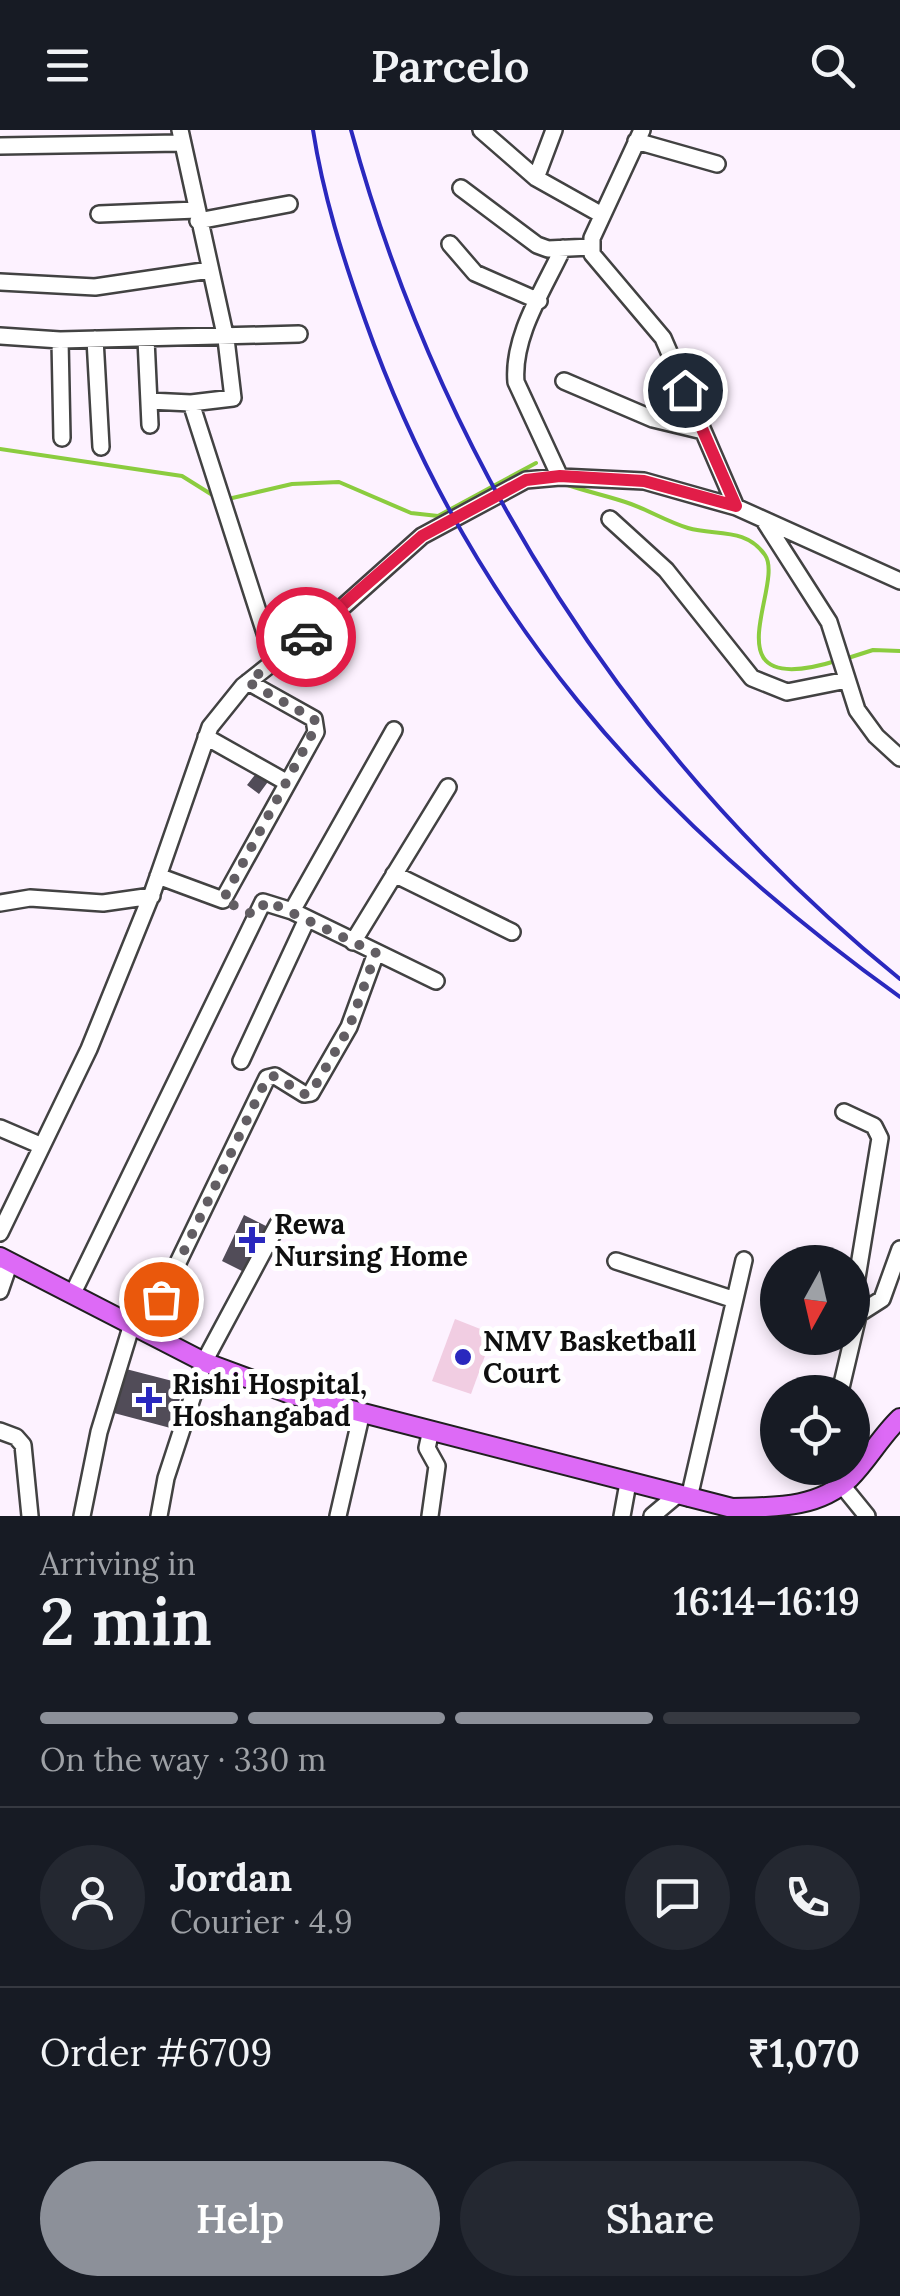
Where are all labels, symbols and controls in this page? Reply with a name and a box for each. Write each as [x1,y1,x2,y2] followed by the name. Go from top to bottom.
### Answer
[371,37,529,94] text: Parcelo
[40,38,95,93] icon: menu
[805,38,860,93] icon: search
[643,348,728,433] pin
[658,363,713,418] icon: home
[256,587,356,687] courier
[279,610,334,665] icon: car
[274,1206,468,1274] place label: Rewa Nursing Home
[239,1227,265,1253] marker: Rewa Nursing Home
[760,1245,870,1355] north arrow
[760,1245,870,1485] map controls
[119,1257,204,1342] pin
[134,1272,189,1327] icon: bag
[483,1323,697,1391] place label: NMV Basketball Court
[452,1346,474,1368] marker: NMV Basketball Court
[172,1366,367,1434] place label: Rishi Hospital, Hoshangabad
[760,1375,870,1485] button: locate
[136,1387,162,1413] marker: Rishi Hospital, Hoshangabad
[40,1543,196,1584] text: Arriving in
[674,1577,860,1625] text: 16:14–16:19
[40,1580,212,1663] text: 2 min
[40,1739,326,1780] text: On the way · 330 m
[40,1845,145,1950] button: person
[625,1845,730,1950] button: chat
[755,1845,860,1950] button: phone
[170,1853,292,1901] text: Jordan
[170,1901,353,1942] text: Courier · 4.9
[40,2028,272,2076] text: Order #6709
[748,2029,860,2077] text: ₹1,070
[40,2161,440,2276] button: Help
[460,2161,860,2276] button: Share

